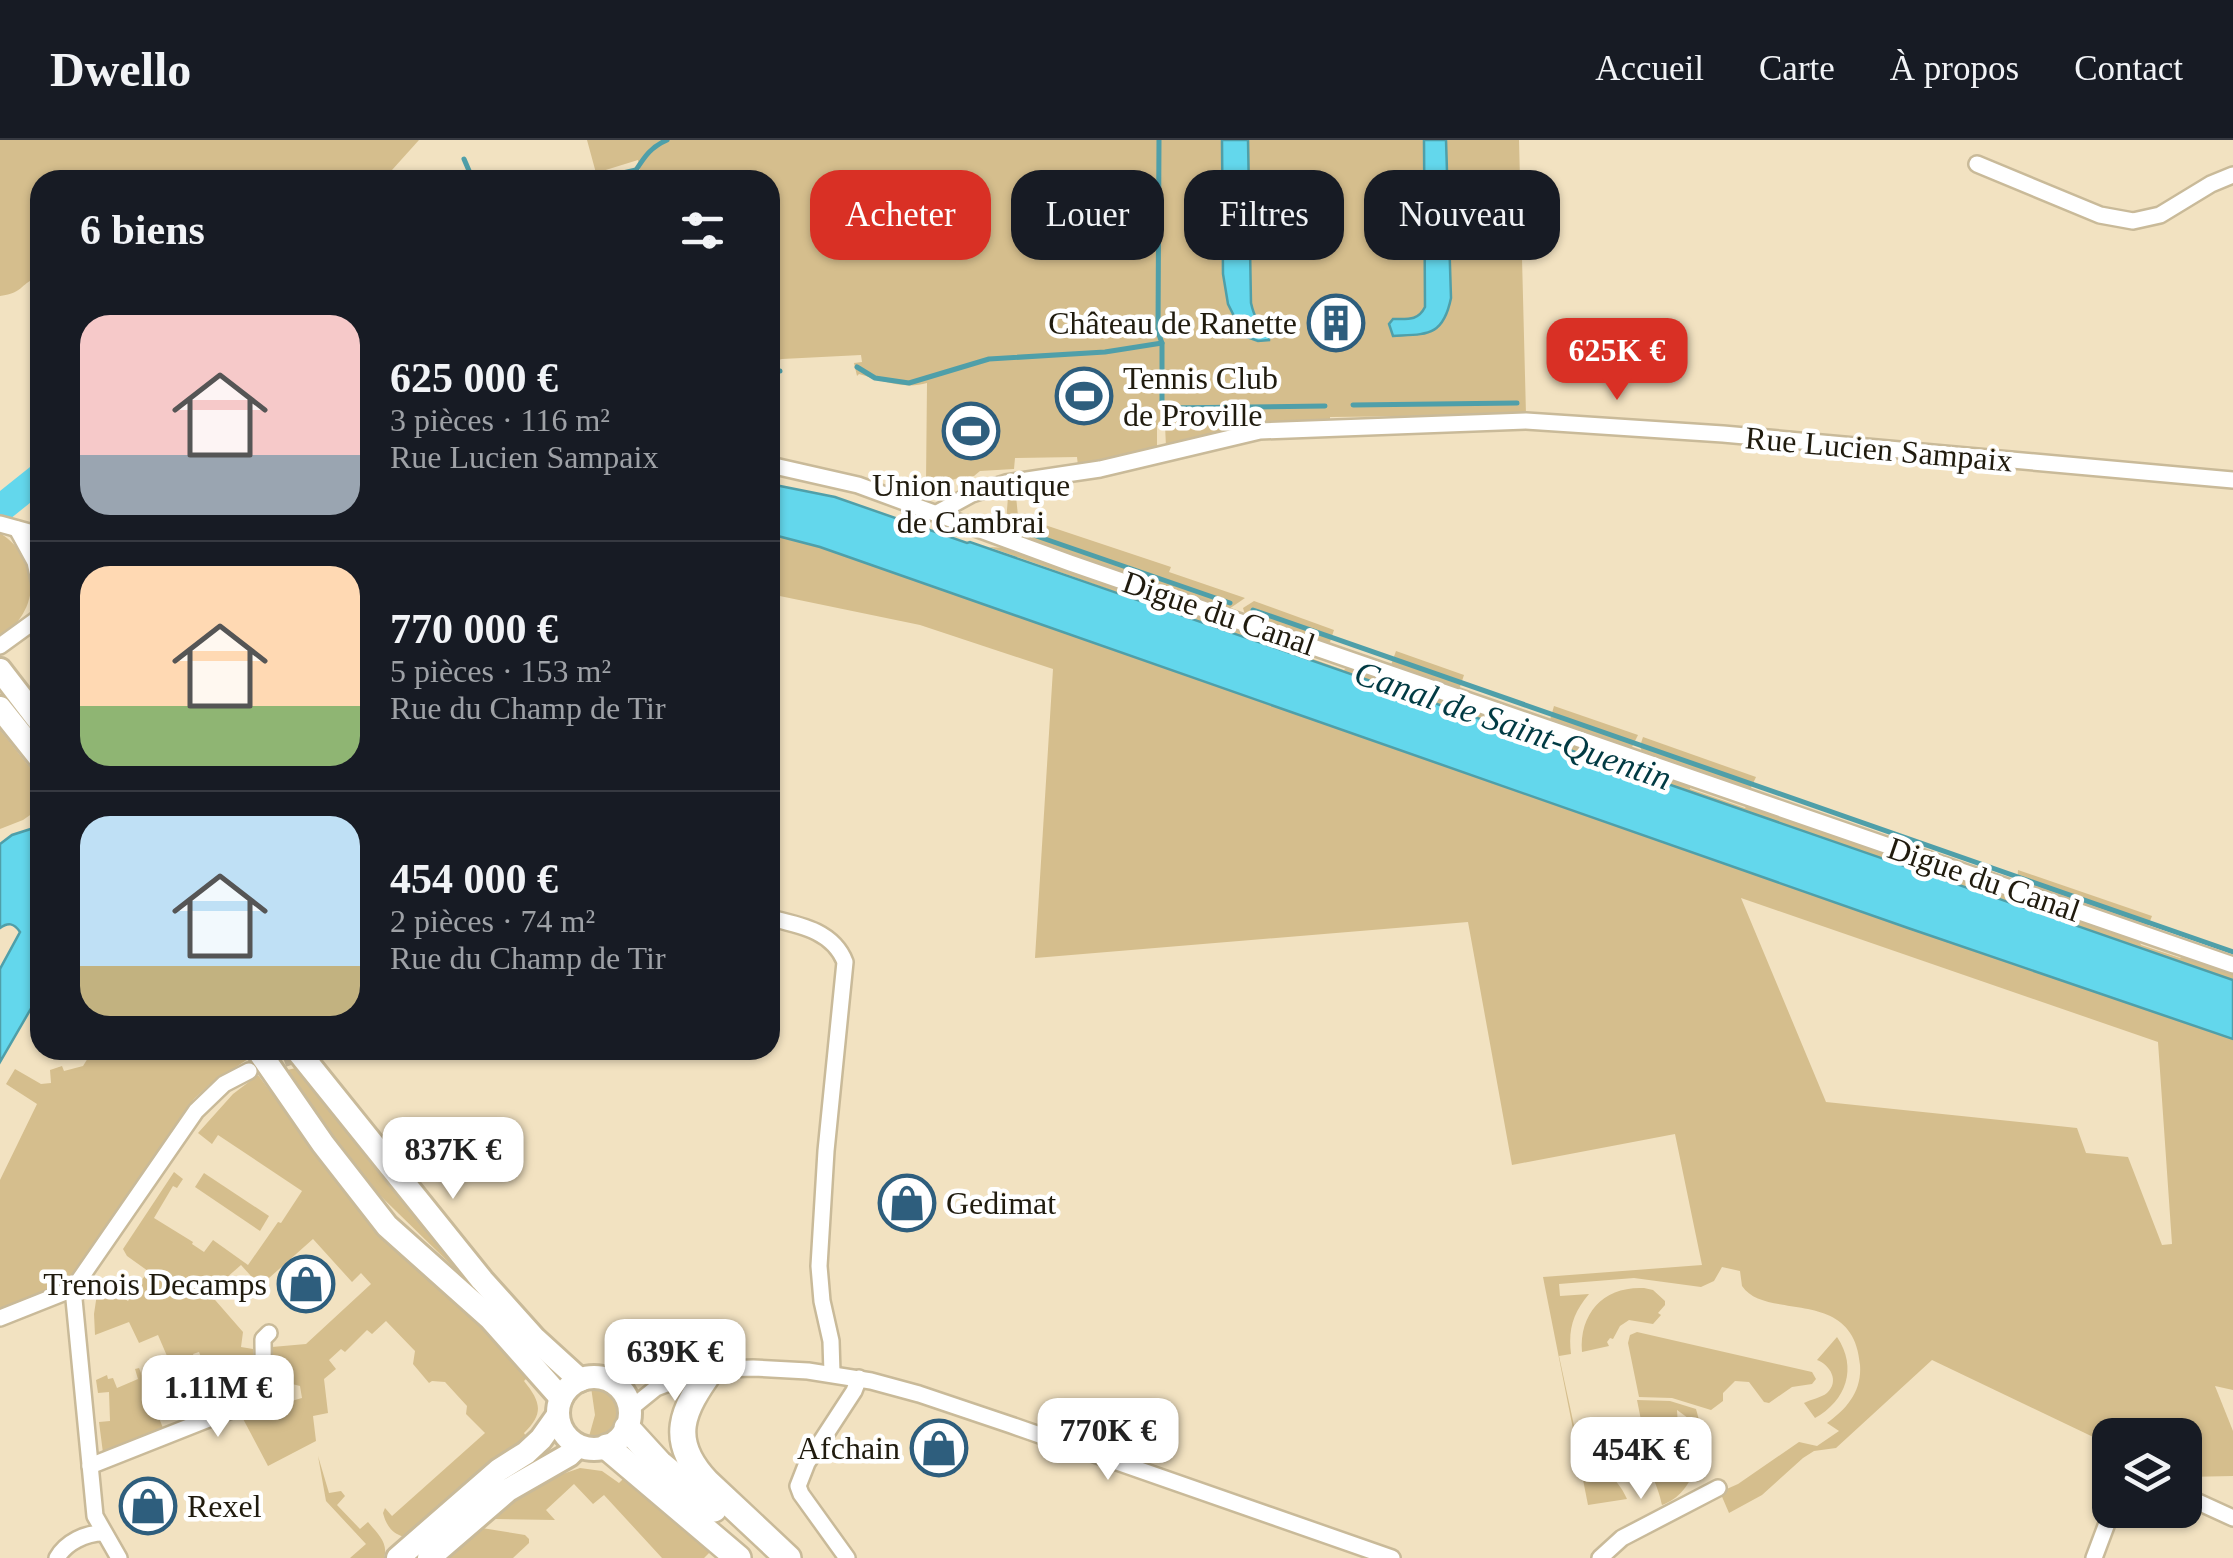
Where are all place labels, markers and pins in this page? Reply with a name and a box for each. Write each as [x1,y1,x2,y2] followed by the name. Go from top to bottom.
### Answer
[1306,293,1366,353] building icon: Château de Ranette
[1048,305,1297,341] place label: Château de Ranette
[1536,318,1698,403] pin: 625K €
[1123,360,1278,433] place label: Tennis Club de Proville
[1054,366,1114,426] sports icon: Tennis Club de Proville
[941,401,1001,461] sports icon: Union nautique de Cambrai
[872,467,1070,540] place label: Union nautique de Cambrai
[372,1117,534,1202] pin: 837K €
[877,1173,937,1233] shop icon: Gedimat
[946,1185,1056,1221] place label: Gedimat
[276,1254,336,1314] shop icon: Trenois Decamps
[43,1266,267,1302] place label: Trenois Decamps
[594,1319,756,1404] pin: 639K €
[126,1355,310,1440] pin: 1.11M €
[1027,1398,1189,1483] pin: 770K €
[1560,1417,1722,1502] pin: 454K €
[909,1418,969,1478] shop icon: Afchain
[797,1430,900,1466] place label: Afchain
[118,1476,178,1536] shop icon: Rexel
[187,1488,262,1524] place label: Rexel

